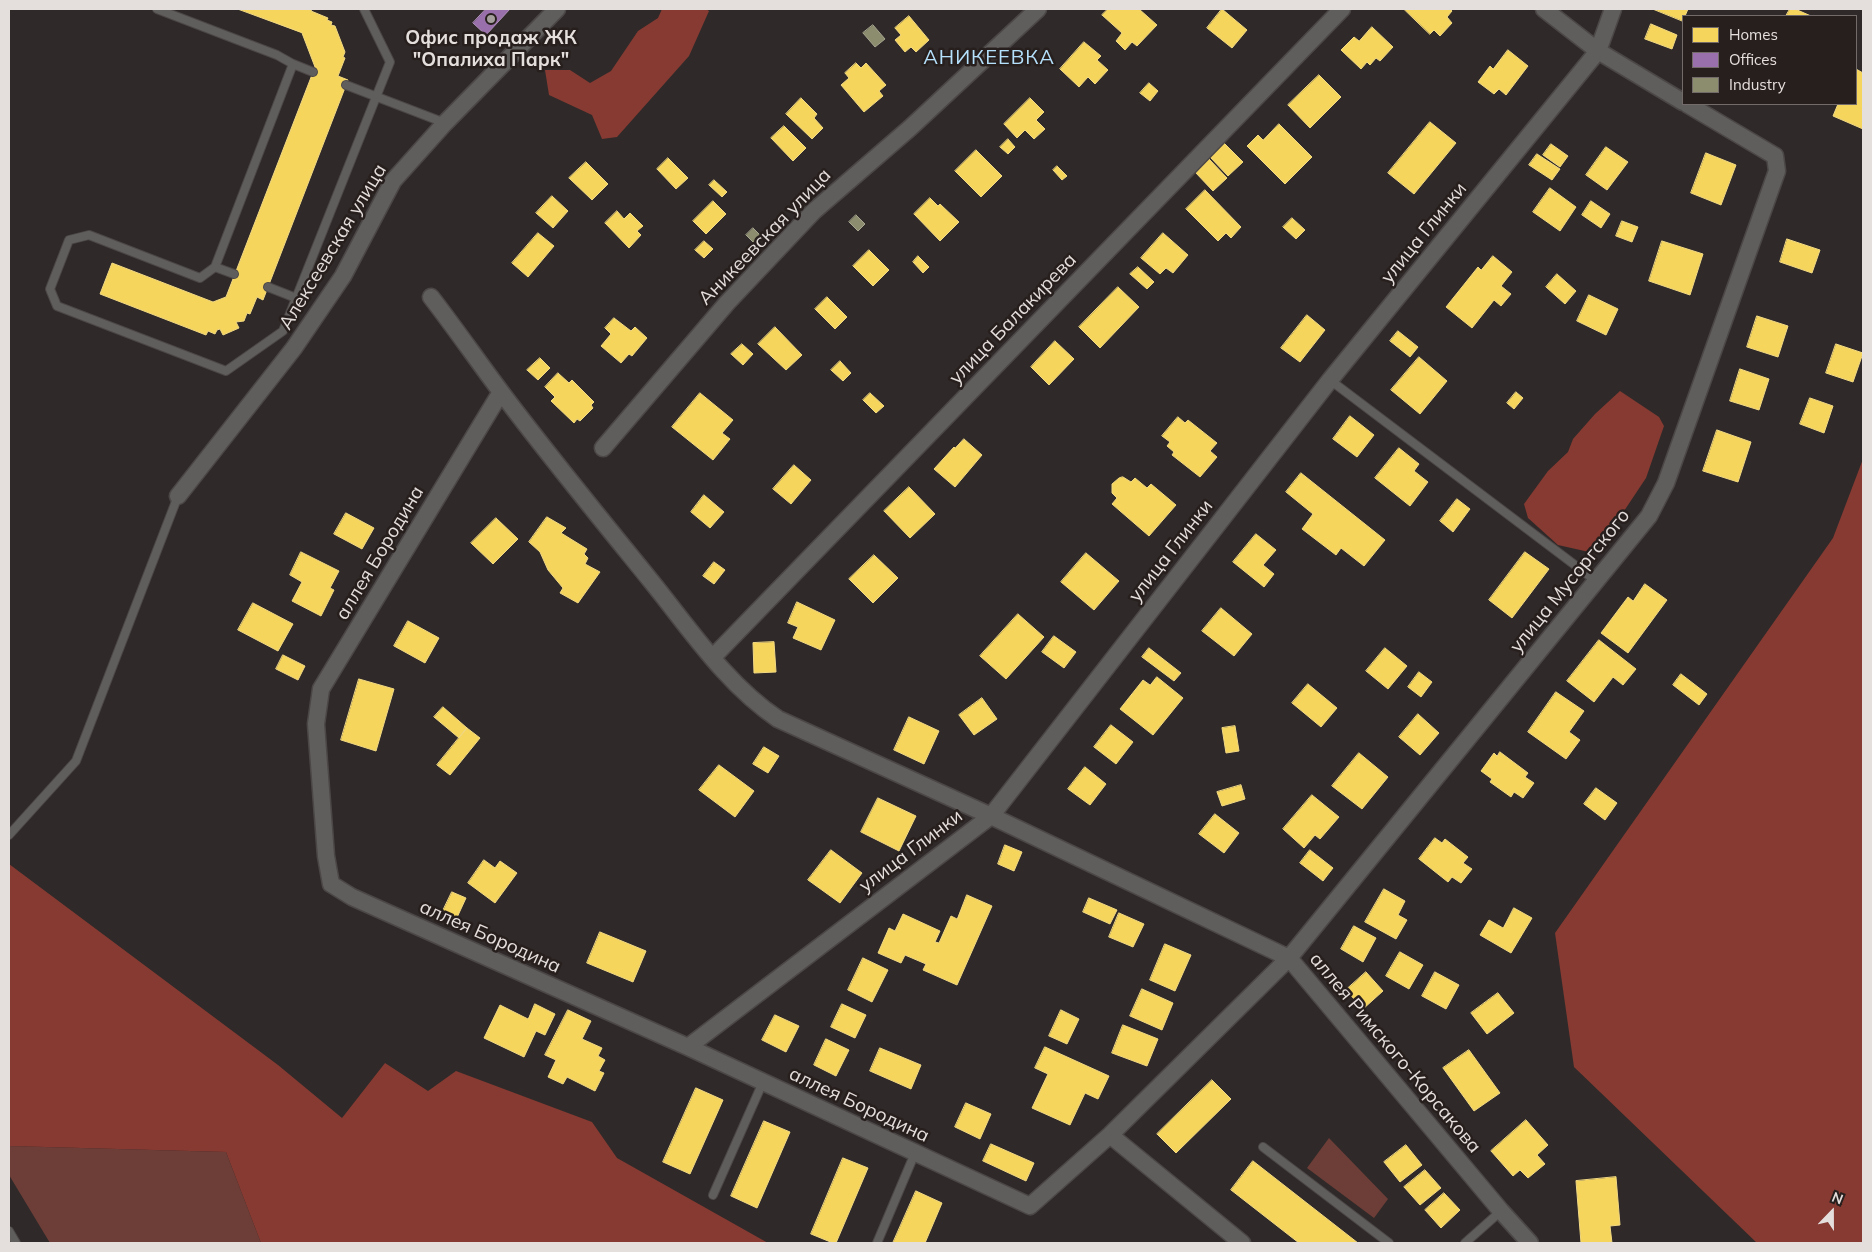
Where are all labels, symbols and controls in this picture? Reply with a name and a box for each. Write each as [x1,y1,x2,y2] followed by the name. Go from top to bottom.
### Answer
[485,13,497,25] marker: Офис продаж ЖК "Опалиха Парк"
[1682,15,1857,105] legend
[1729,25,1778,44] text: Homes
[405,27,577,71] place label: Офис продаж ЖК "Опалиха Парк"
[922,46,1056,70] district label: АНИКЕЕВКА
[1729,50,1777,69] text: Offices
[1729,75,1786,94] text: Industry
[274,160,392,334] street label: Алексеевская улица
[694,164,836,310] street label: Аникеевская улица
[1376,178,1472,288] street label: улица Глинки
[945,249,1081,389] street label: улица Балакирева
[331,482,429,624] street label: аллея Бородина
[1124,495,1218,607] street label: улица Глинки
[1505,505,1635,657] street label: улица Мусоргского
[855,805,967,897] street label: улица Глинки
[416,896,564,978] street label: аллея Бородина
[1304,948,1486,1158] street label: аллея Римского-Корсакова
[785,1063,933,1147] street label: аллея Бородина
[1807,1187,1857,1237] north arrow
[1829,1188,1846,1208] text: N

